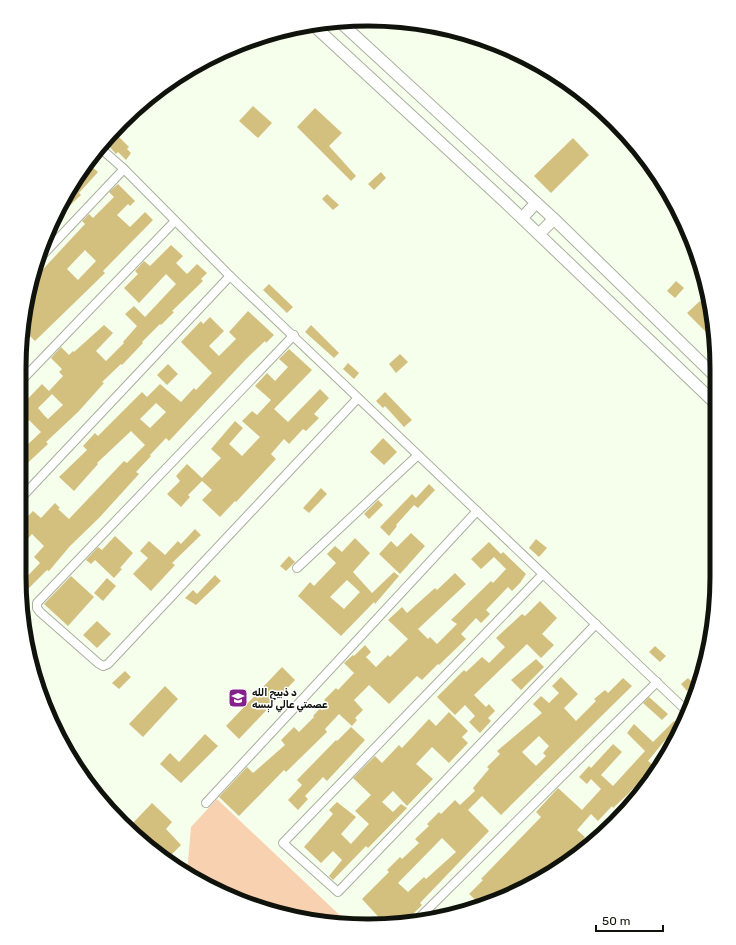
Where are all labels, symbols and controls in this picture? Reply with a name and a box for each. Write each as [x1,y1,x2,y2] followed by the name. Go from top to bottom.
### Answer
[227,687,249,709] school or university icon: د ذبیح الله عصمتي عالي لېسه
[252,687,328,713] place label: د ذبیح الله عصمتي عالي لېسه
[596,907,663,933] scale bar
[602,914,630,928] text: 50 m

